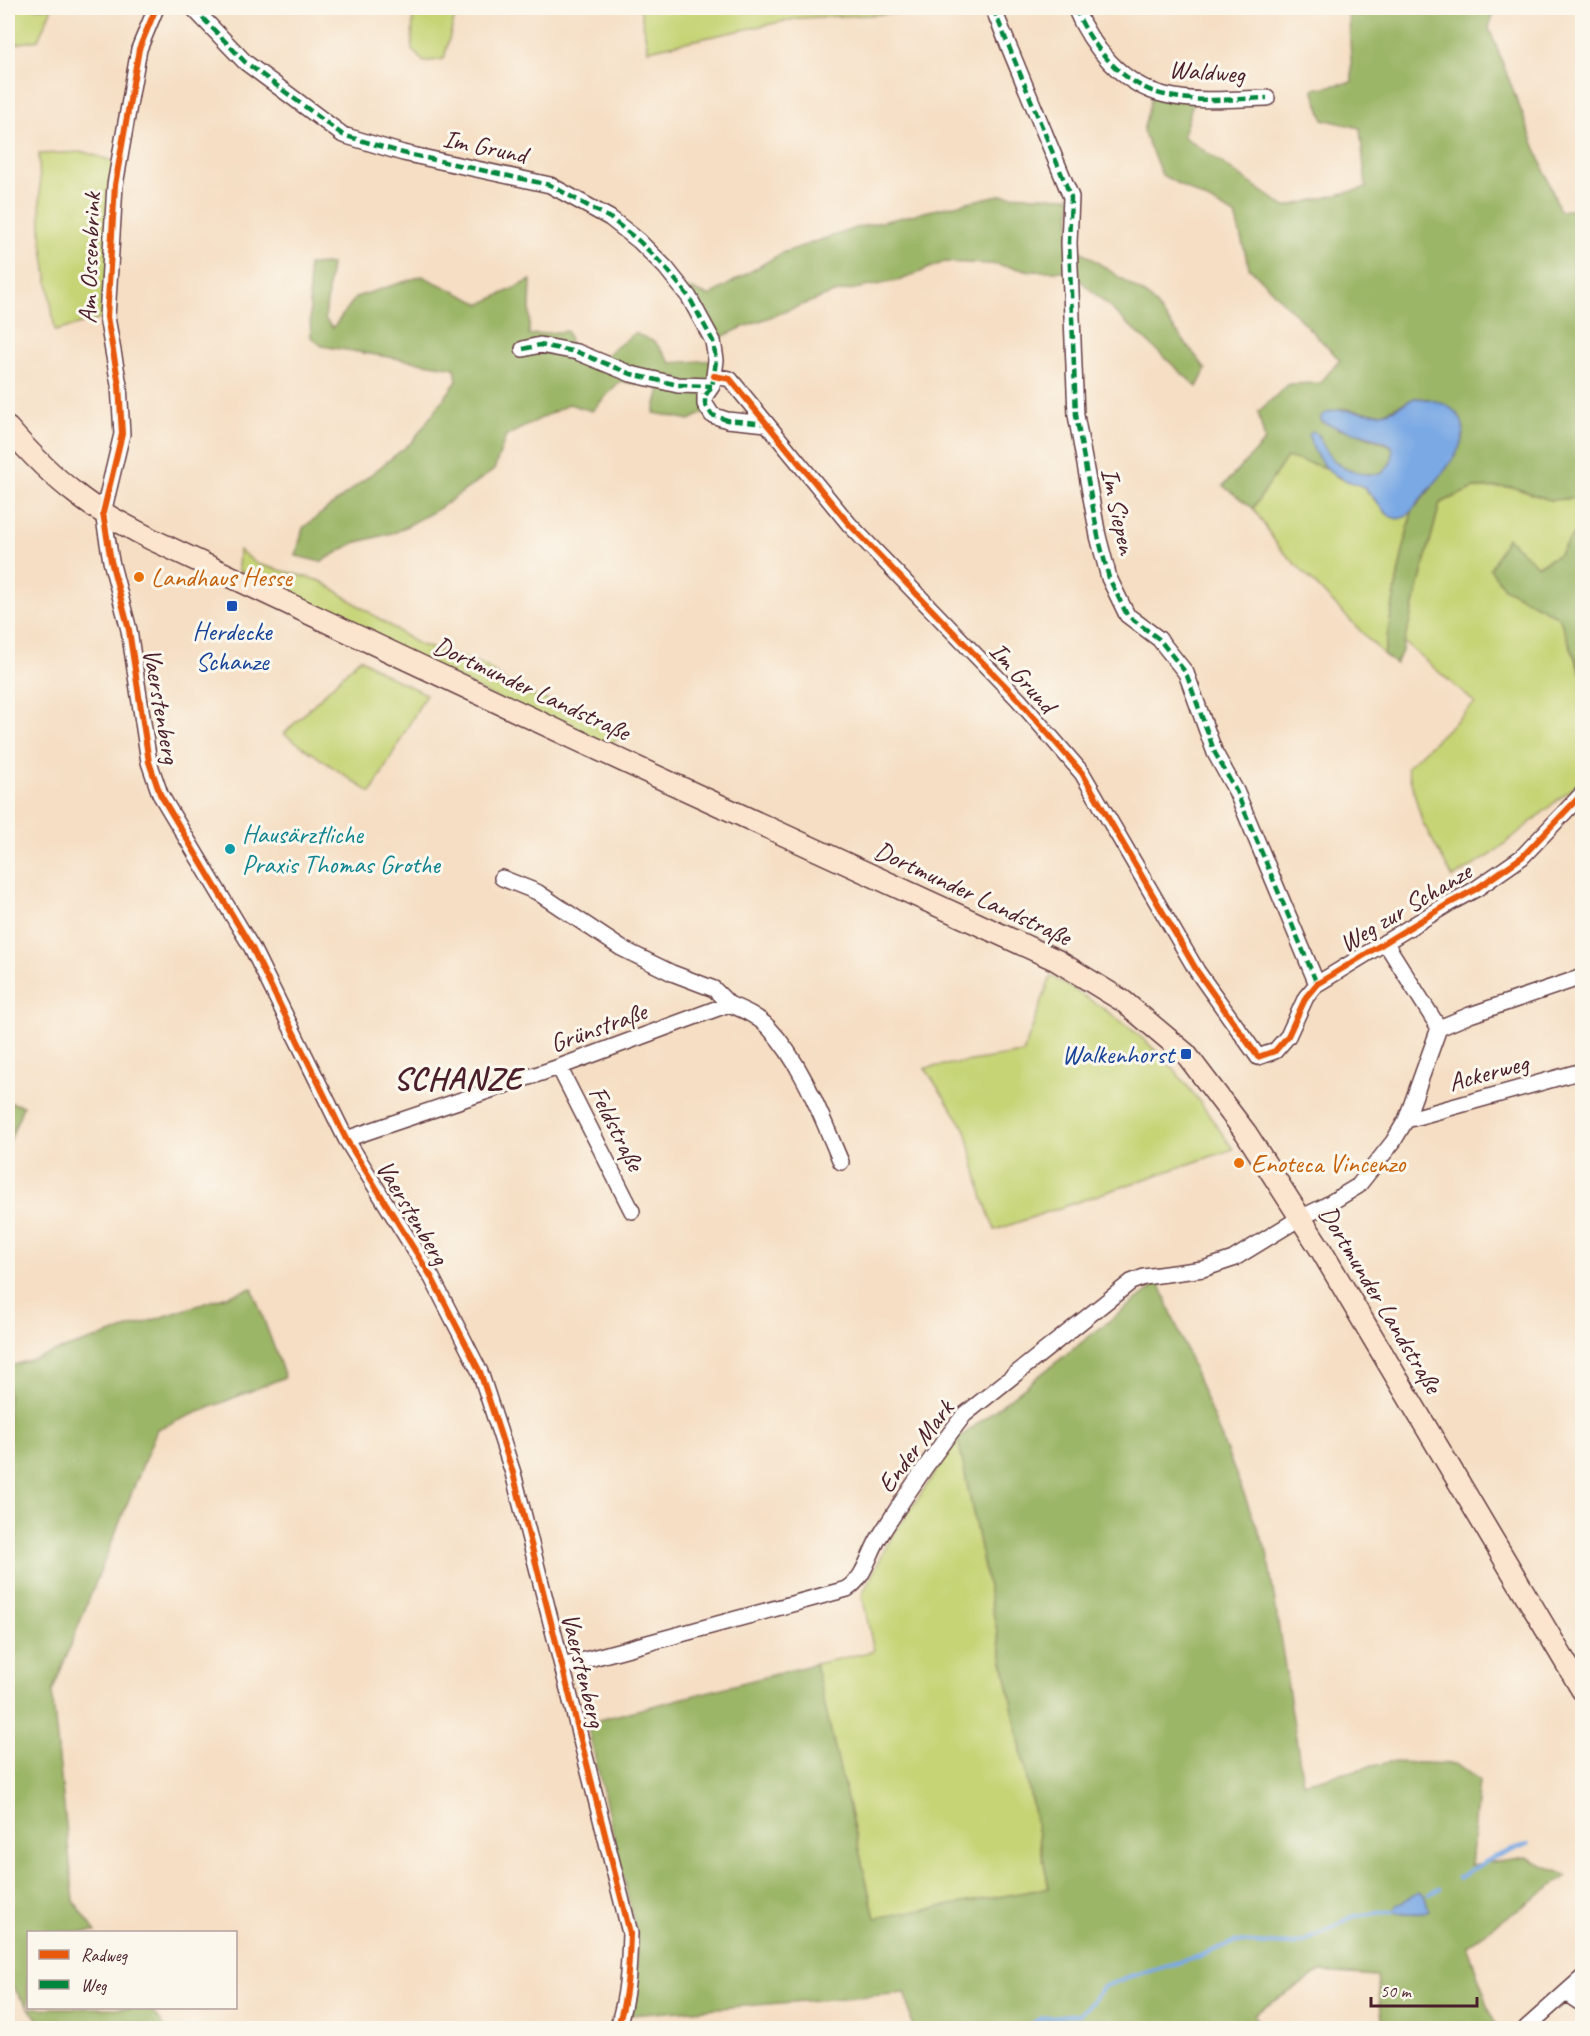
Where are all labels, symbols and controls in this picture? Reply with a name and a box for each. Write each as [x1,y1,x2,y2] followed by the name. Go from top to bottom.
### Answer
[1168,52,1248,91] street label: Waldweg
[440,122,534,172] street label: Im Grund
[71,190,108,324] street label: Am Ossenbrink
[1093,465,1144,559] street label: Im Siepen
[151,561,293,594] place label: Landhaus Hesse
[132,570,146,584] marker: Landhaus Hesse
[225,599,239,613] marker: Herdecke Schanze
[193,615,273,678] place label: Herdecke Schanze
[428,628,638,750] street label: Dortmunder Landstraße
[982,635,1066,723] street label: Im Grund
[135,646,188,768] street label: Vaerstenberg
[242,818,441,881] place label: Hausärztliche Praxis Thomas Grothe
[869,833,1079,955] street label: Dortmunder Landstraße
[223,842,237,856] marker: Hausärztliche Praxis Thomas Grothe
[1333,854,1480,960] street label: Weg zur Schanze
[545,994,653,1060] street label: Grünstraße
[1062,1038,1176,1071] place label: Walkenhorst
[1445,1046,1533,1099] street label: Ackerweg
[1179,1047,1193,1061] marker: Walkenhorst
[394,1058,526,1099] district label: SCHANZE
[581,1080,653,1178] street label: Feldstraße
[1251,1147,1407,1180] place label: Enoteca Vincenzo
[368,1154,458,1272] street label: Vaerstenberg
[1232,1156,1246,1170] marker: Enoteca Vincenzo
[1312,1199,1451,1401] street label: Dortmunder Landstraße
[870,1392,962,1499] street label: Ender Mark
[553,1610,614,1732] street label: Vaerstenberg
[27,1931,237,2009] legend
[81,1944,129,1966] text: Radweg
[1371,1970,1478,2008] scale bar
[81,1974,108,1996] text: Weg
[1380,1980,1413,2002] text: 50 m

